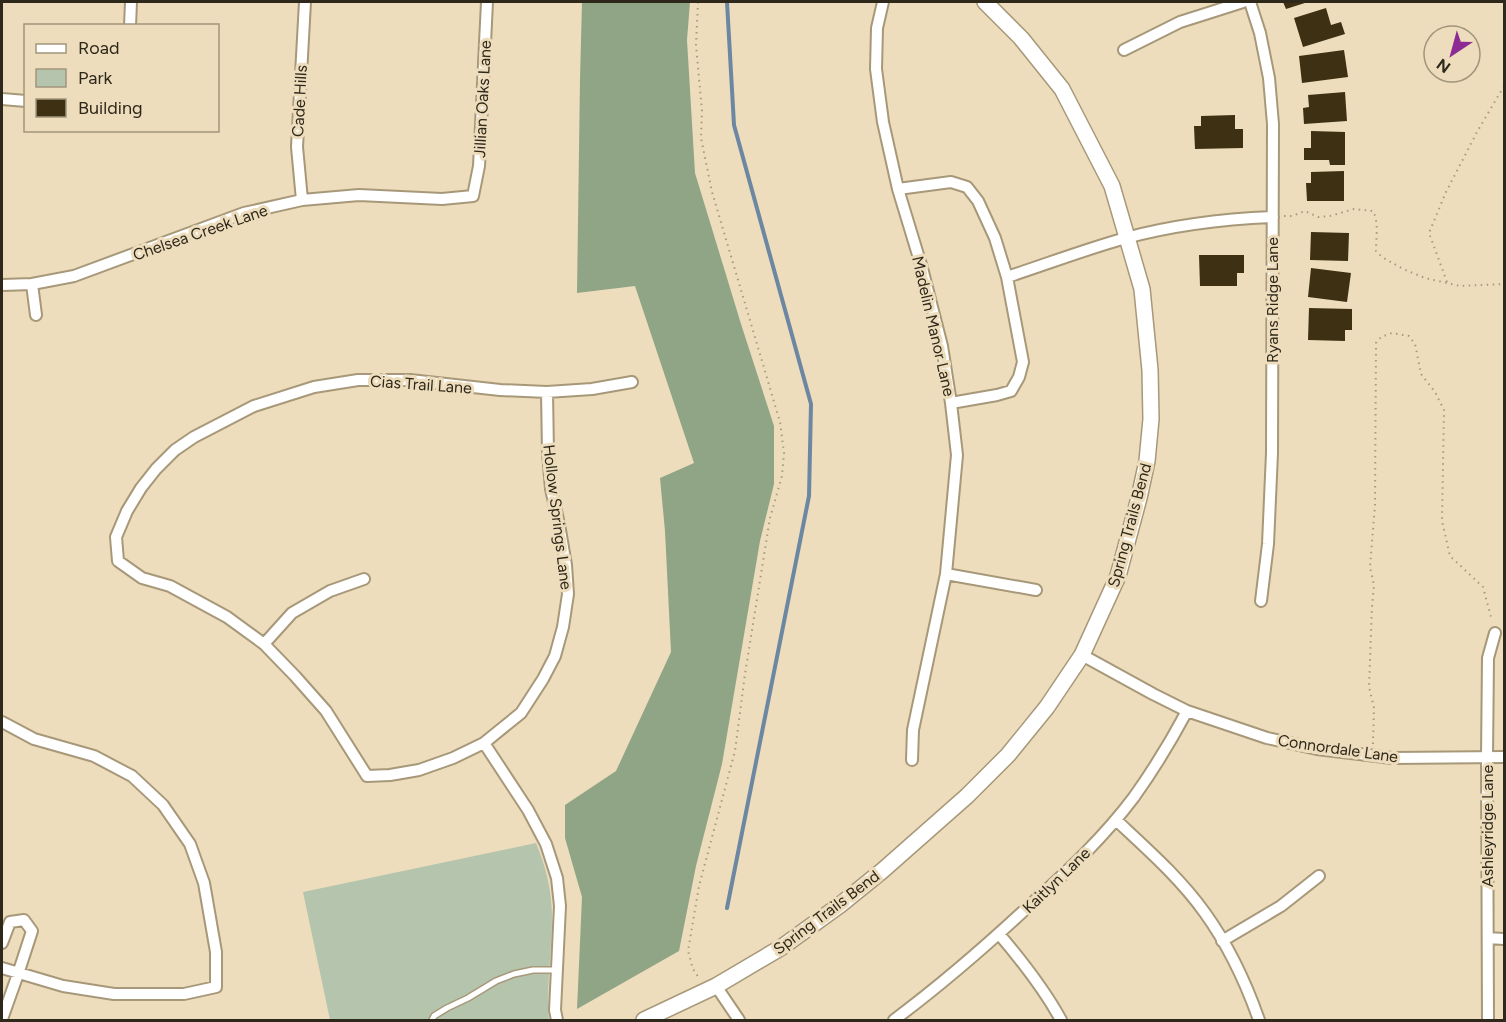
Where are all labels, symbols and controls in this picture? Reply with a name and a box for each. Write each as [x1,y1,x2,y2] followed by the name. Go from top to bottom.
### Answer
[24,24,219,132] legend
[1422,24,1482,84] north arrow
[78,37,119,59] text: Road
[470,40,495,158] street label: Jillian Oaks Lane
[1433,54,1454,77] text: N
[288,65,311,137] street label: Cade Hills
[78,67,113,89] text: Park
[78,97,143,119] text: Building
[130,200,270,264] street label: Chelsea Creek Lane
[1263,237,1282,363] street label: Ryans Ridge Lane
[908,254,959,398] street label: Madelin Manor Lane
[370,371,473,398] street label: Cias Trail Lane
[539,443,576,591] street label: Hollow Springs Lane
[1104,461,1155,589] street label: Spring Trails Bend
[1277,731,1400,766] street label: Connordale Lane
[1478,765,1497,887] street label: Ashleyridge Lane
[1019,843,1094,917] street label: Kaitlyn Lane
[770,866,883,958] street label: Spring Trails Bend

